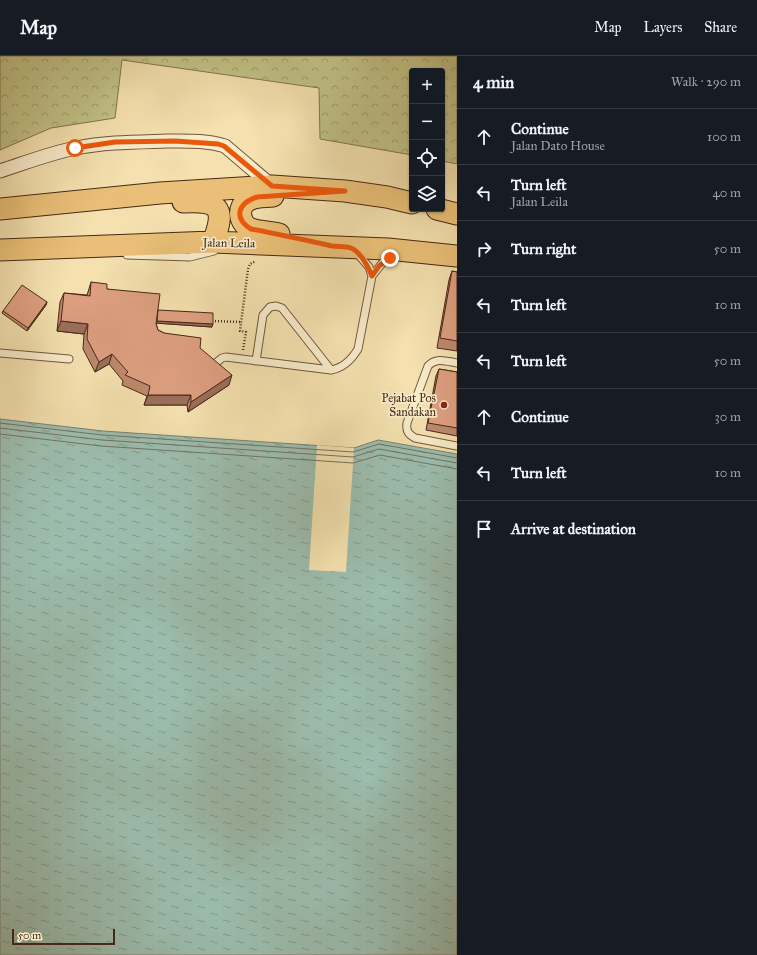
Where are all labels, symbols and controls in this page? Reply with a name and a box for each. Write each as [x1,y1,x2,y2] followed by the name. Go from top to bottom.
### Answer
[20,16,57,39] text: Map
[594,19,622,36] text: Map
[644,19,682,36] text: Layers
[704,19,737,36] text: Share
[409,68,445,212] map controls
[409,68,445,104] button: +
[473,72,514,93] text: 4 min
[671,74,741,90] text: Walk · 290 m
[409,104,445,140] button: −
[511,120,569,138] text: Continue
[473,126,495,148] icon: ahead
[707,129,741,145] text: 100 m
[511,138,605,154] text: Jalan Dato House
[66,139,84,157] route start
[409,140,445,176] button: locate
[409,176,445,212] button: layers
[511,176,567,194] text: Turn left
[473,182,495,204] icon: left
[712,185,741,201] text: 40 m
[511,194,568,210] text: Jalan Leila
[201,236,256,251] street label: Jalan Leila
[473,238,495,260] icon: right
[511,240,576,258] text: Turn right
[714,241,741,257] text: 50 m
[381,249,399,267] route end
[473,294,495,316] icon: left
[511,296,567,314] text: Turn left
[715,297,741,313] text: 10 m
[473,350,495,372] icon: left
[511,352,567,370] text: Turn left
[714,353,741,369] text: 50 m
[382,391,437,419] place label: Pejabat Pos Sandakan
[439,400,449,410] marker: Pejabat Pos Sandakan
[473,406,495,428] icon: ahead
[511,408,569,426] text: Continue
[715,409,741,425] text: 30 m
[473,462,495,484] icon: left
[511,464,567,482] text: Turn left
[715,465,741,481] text: 10 m
[473,518,495,540] icon: arrive
[511,520,636,538] text: Arrive at destination
[12,927,115,946] scale bar
[18,929,41,942] text: 50 m

